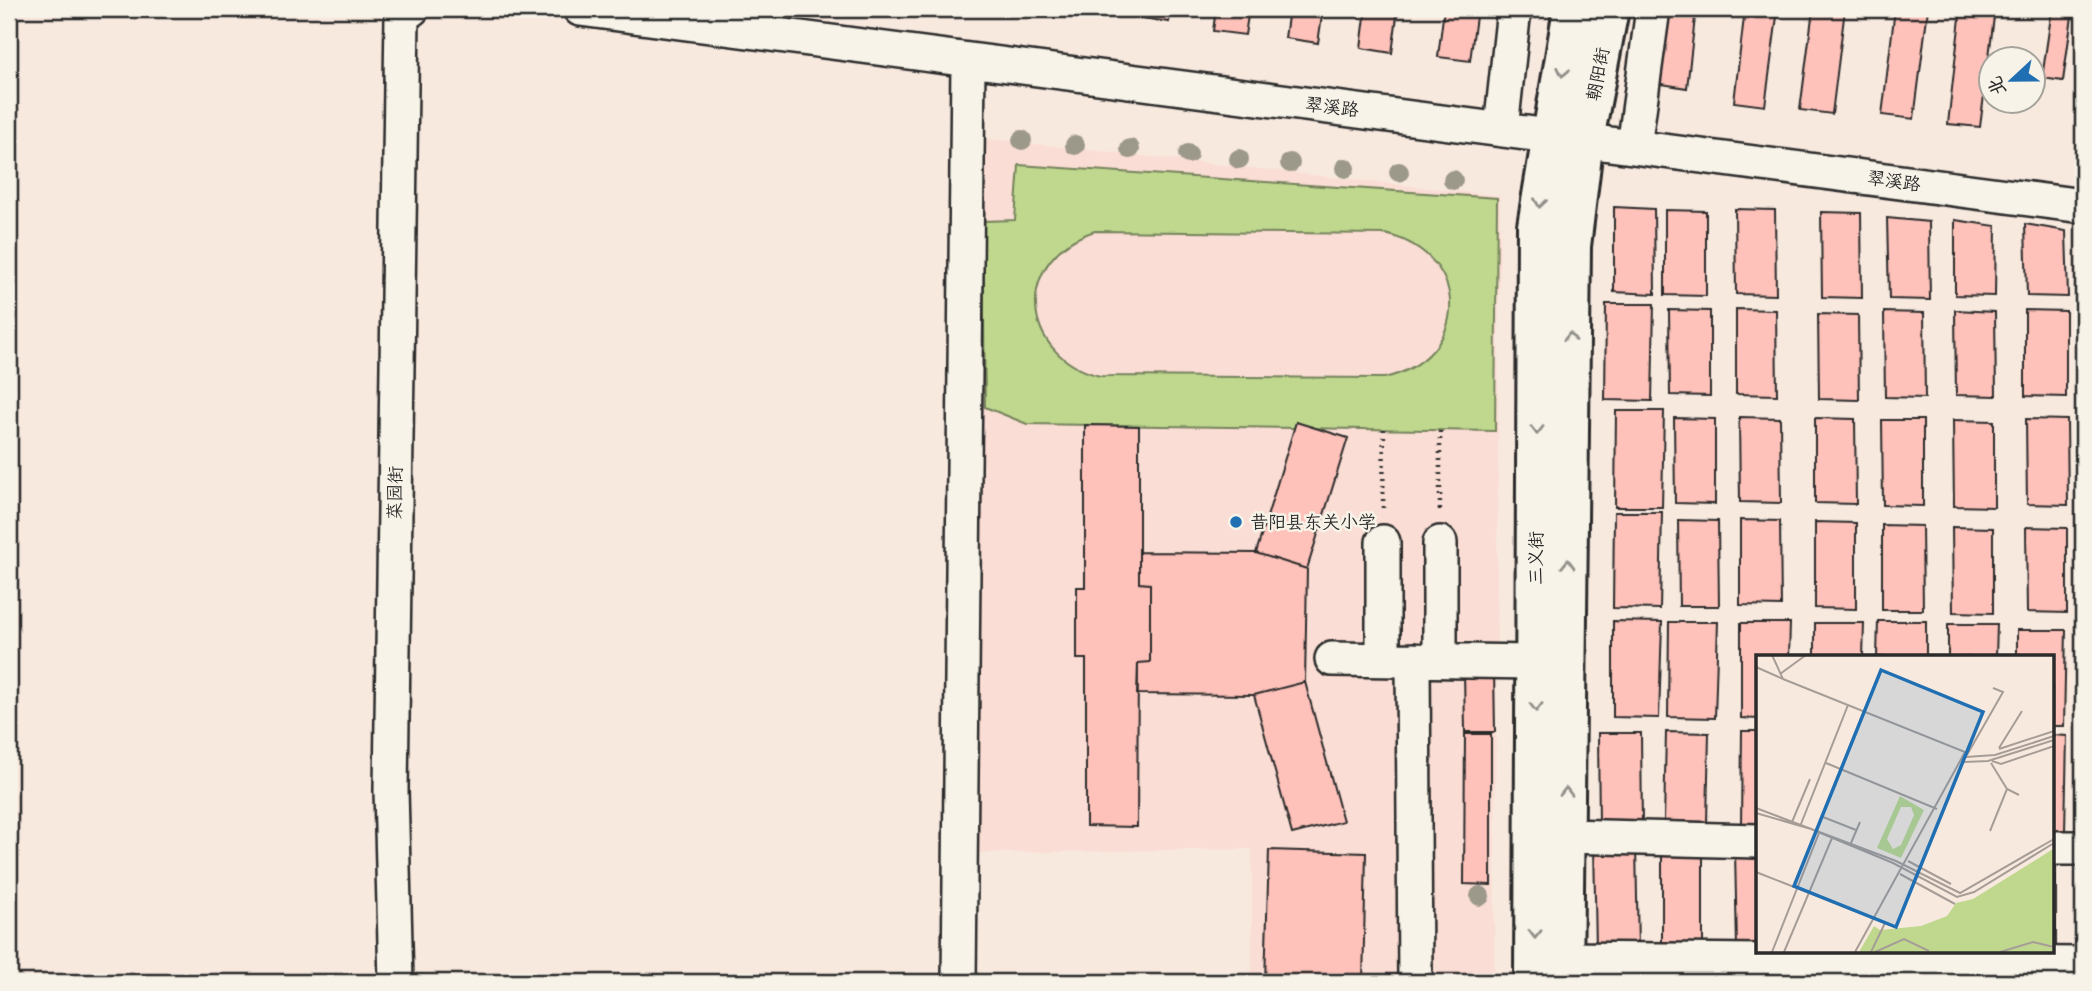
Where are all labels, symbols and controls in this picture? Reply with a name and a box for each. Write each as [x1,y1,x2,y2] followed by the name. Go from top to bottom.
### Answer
[1583,46,1614,103] street label: 朝阳街
[1976,46,2046,116] north arrow
[1557,66,1571,78] one-way arrow
[1983,73,2012,99] text: 北
[1304,94,1360,121] street label: 翠溪路
[1866,167,1922,196] street label: 翠溪路
[1533,197,1548,209] one-way arrow
[1562,331,1578,341] one-way arrow
[1529,425,1545,436] one-way arrow
[385,466,406,520] street label: 菜园街
[1250,512,1376,533] place label: 昔阳县东关小学
[1228,514,1244,530] marker: 昔阳县东关小学
[1526,531,1547,585] street label: 三义街
[1560,558,1576,569] one-way arrow
[1756,655,2054,953] inset map
[1528,702,1544,712] one-way arrow
[1558,786,1574,796] one-way arrow
[1527,929,1543,940] one-way arrow

